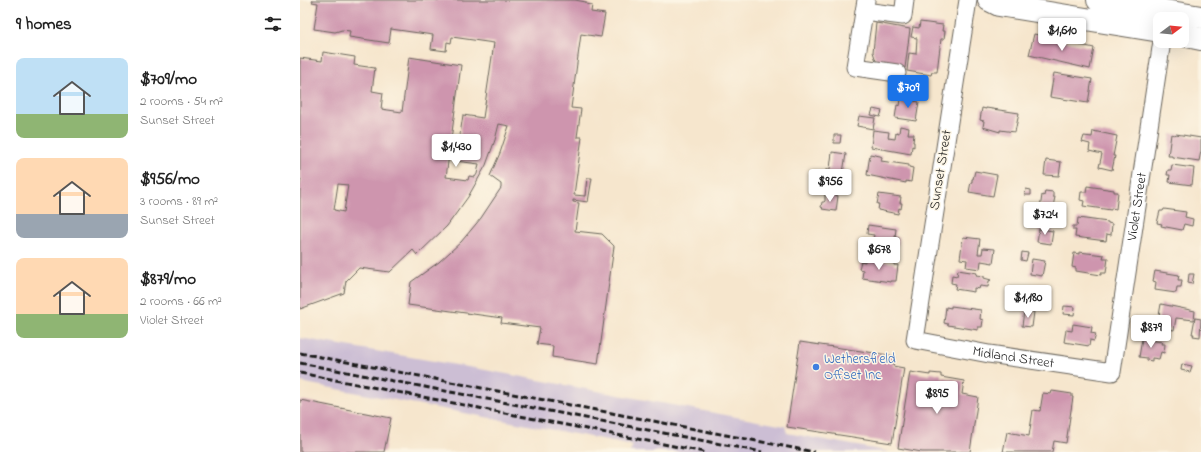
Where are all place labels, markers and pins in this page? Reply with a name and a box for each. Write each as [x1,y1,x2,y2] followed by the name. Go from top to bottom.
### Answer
[1029,18,1095,52] pin: $1,610
[884,75,932,109] pin: $709
[423,134,489,168] pin: $1,430
[806,169,854,203] pin: $956
[1021,202,1069,236] pin: $724
[855,237,903,271] pin: $678
[995,285,1061,319] pin: $1,180
[1127,315,1175,349] pin: $879
[824,349,896,386] place label: Wethersfield Offset Inc
[811,362,821,372] marker: Wethersfield Offset Inc
[913,381,961,415] pin: $895

